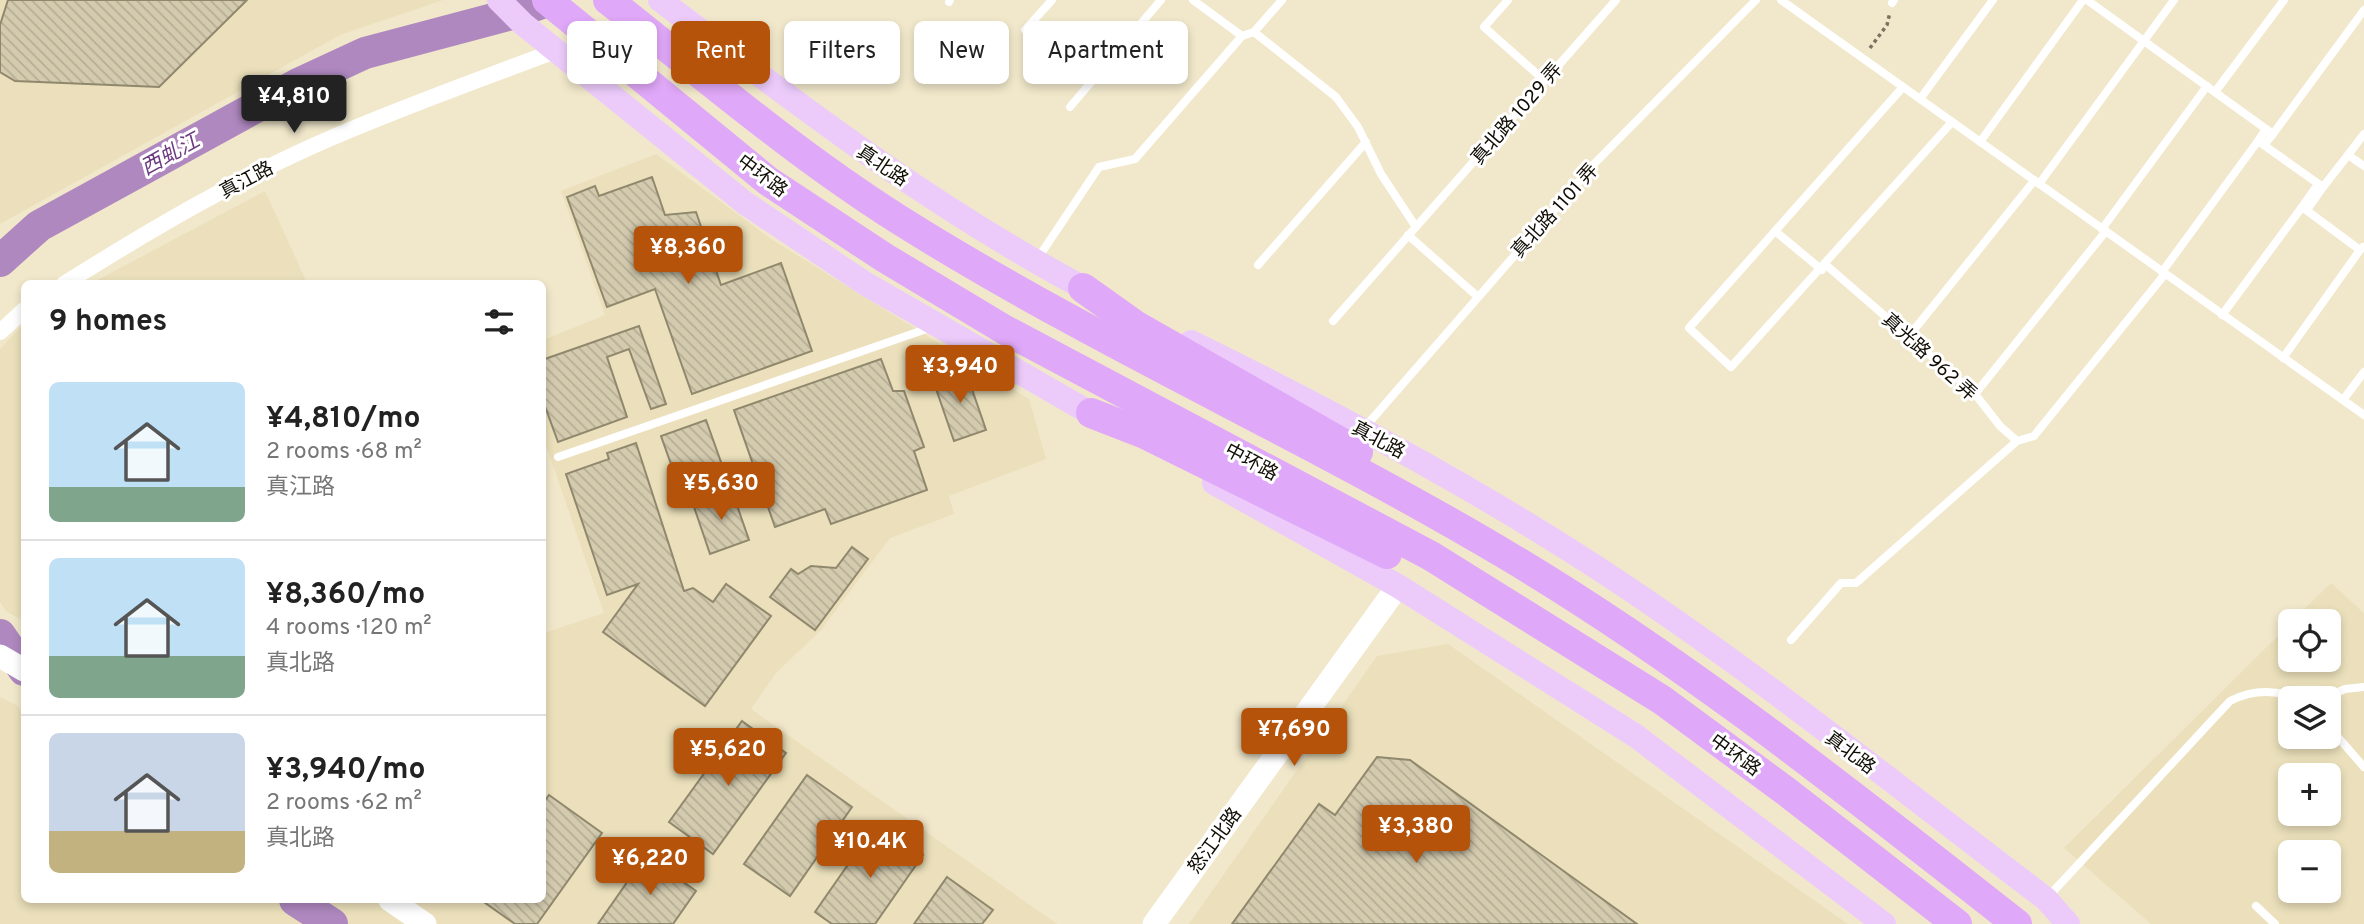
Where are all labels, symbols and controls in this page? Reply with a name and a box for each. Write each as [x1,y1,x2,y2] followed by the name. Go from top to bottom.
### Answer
[567,21,657,84] chip: Buy
[671,21,770,84] chip: Rent
[784,21,900,84] chip: Filters
[914,21,1009,84] chip: New
[1023,21,1188,84] chip: Apartment
[1467,58,1568,170] street label: 真北路 1029 弄
[237,76,351,135] pin: ¥4,810
[257,83,331,112] text: ¥4,810
[137,127,207,182] water label: 西虬江
[852,141,912,193] street label: 真北路
[732,150,792,203] street label: 中环路
[216,157,278,205] street label: 真江路
[1507,159,1604,263] street label: 真北路 1101 弄
[631,226,745,286] pin: ¥8,360
[650,234,726,263] text: ¥8,360
[480,303,518,341] icon: filters
[49,304,167,341] text: 9 homes
[1876,309,1981,406] street label: 真光路 962 弄
[903,346,1017,405] pin: ¥3,940
[922,353,998,382] text: ¥3,940
[266,401,421,438] text: ¥4,810/mo
[105,410,189,494] icon: home
[1347,417,1409,465] street label: 真北路
[266,438,422,467] text: 2 rooms · 68 m²
[1220,439,1282,487] street label: 中环路
[664,462,778,522] pin: ¥5,630
[683,470,759,499] text: ¥5,630
[266,474,335,503] text: 真江路
[266,577,425,614] text: ¥8,360/mo
[105,586,189,670] icon: home
[2278,609,2341,903] map controls
[2278,609,2341,672] button: locate
[266,614,432,643] text: 4 rooms · 120 m²
[266,650,335,679] text: 真北路
[2278,686,2341,749] button: layers
[1237,708,1351,768] pin: ¥7,690
[1257,716,1331,745] text: ¥7,690
[1820,727,1880,780] street label: 真北路
[671,728,785,788] pin: ¥5,620
[1705,729,1765,782] street label: 中环路
[689,736,767,765] text: ¥5,620
[266,752,426,789] text: ¥3,940/mo
[105,761,189,845] icon: home
[2278,763,2341,826] button: +
[266,789,422,818] text: 2 rooms · 62 m²
[1184,803,1248,879] street label: 怒江北路
[1359,806,1473,865] pin: ¥3,380
[1378,813,1454,842] text: ¥3,380
[813,820,927,880] pin: ¥10.4K
[266,825,335,854] text: 真北路
[833,828,907,857] text: ¥10.4K
[593,838,707,897] pin: ¥6,220
[2278,840,2341,903] button: −
[611,845,689,874] text: ¥6,220

